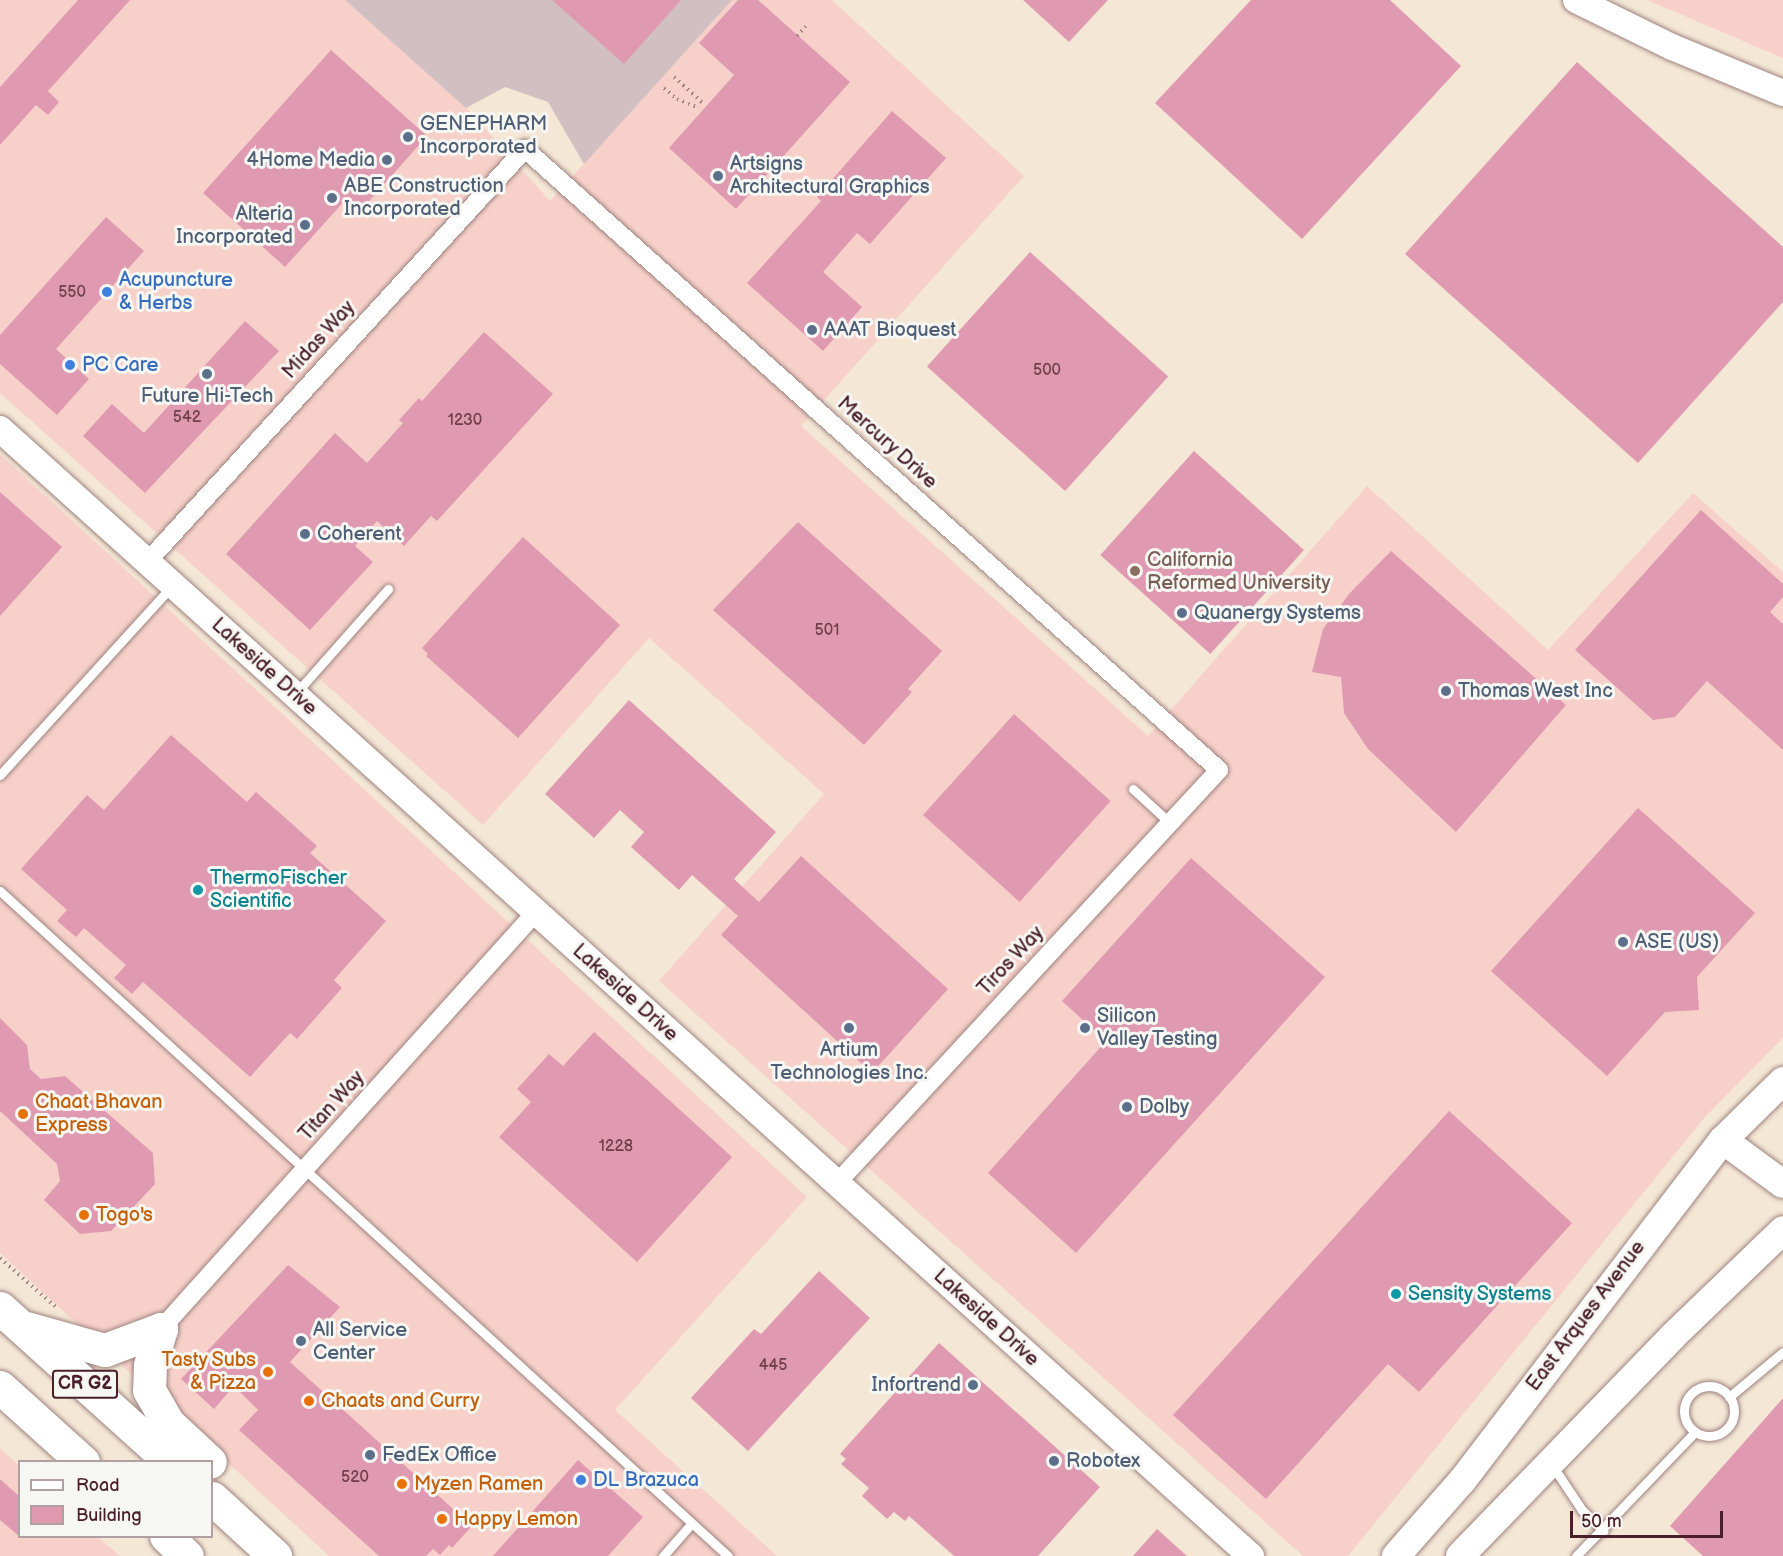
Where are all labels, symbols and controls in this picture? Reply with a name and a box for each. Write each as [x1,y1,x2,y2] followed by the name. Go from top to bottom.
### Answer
[420,113,547,160] place label: GENEPHARM Incorporated
[401,130,415,144] marker: GENEPHARM Incorporated
[246,148,375,172] place label: 4Home Media
[730,152,930,199] place label: Artsigns Architectural Graphics
[380,153,394,167] marker: 4Home Media
[711,169,725,183] marker: Artsigns Architectural Graphics
[344,174,504,221] place label: ABE Construction Incorporated
[325,191,339,205] marker: ABE Construction Incorporated
[176,202,293,249] place label: Alteria Incorporated
[298,218,312,232] marker: Alteria Incorporated
[119,268,233,315] place label: Acupuncture & Herbs
[58,283,86,303] house number: 550
[100,285,114,299] marker: Acupuncture & Herbs
[277,296,361,384] street label: Midas Way
[824,318,956,342] place label: AAAT Bioquest
[805,323,819,337] marker: AAAT Bioquest
[82,353,158,377] place label: PC Care
[63,358,77,372] marker: PC Care
[1033,361,1061,381] house number: 500
[200,367,214,381] marker: Future Hi-Tech
[141,384,273,408] place label: Future Hi-Tech
[832,391,942,495] street label: Mercury Drive
[173,408,201,428] house number: 542
[448,411,482,431] house number: 1230
[317,522,402,546] place label: Coherent
[298,527,312,541] marker: Coherent
[1147,548,1330,595] place label: California Reformed University
[1128,564,1142,578] marker: California Reformed University
[1194,601,1363,625] place label: Quanergy Systems
[1175,606,1189,620] marker: Quanergy Systems
[206,613,322,721] street label: Lakeside Drive
[815,621,839,641] house number: 501
[1458,679,1614,703] place label: Thomas West Inc
[1439,684,1453,698] marker: Thomas West Inc
[210,867,347,914] place label: ThermoFischer Scientific
[191,883,205,897] marker: ThermoFischer Scientific
[973,921,1049,1001] street label: Tiros Way
[1635,930,1719,954] place label: ASE (US)
[1616,935,1630,949] marker: ASE (US)
[567,939,683,1047] street label: Lakeside Drive
[1097,1005,1219,1052] place label: Silicon Valley Testing
[842,1021,856,1035] marker: Artium Technologies Inc.
[1078,1021,1092,1035] marker: Silicon Valley Testing
[770,1038,928,1085] place label: Artium Technologies Inc.
[294,1066,370,1146] street label: Titan Way
[35,1090,163,1137] place label: Chaat Bhavan Express
[1139,1095,1189,1119] place label: Dolby
[1120,1100,1134,1114] marker: Dolby
[16,1107,30,1121] marker: Chaat Bhavan Express
[599,1137,633,1157] house number: 1228
[96,1203,153,1227] place label: Togo's
[77,1208,91,1222] marker: Togo's
[1522,1236,1650,1396] street label: East Arques Avenue
[928,1264,1044,1372] street label: Lakeside Drive
[1408,1282,1553,1306] place label: Sensity Systems
[1389,1287,1403,1301] marker: Sensity Systems
[313,1318,407,1365] place label: All Service Center
[294,1334,308,1348] marker: All Service Center
[160,1348,256,1395] place label: Tasty Subs & Pizza
[759,1356,787,1376] house number: 445
[261,1365,275,1379] marker: Tasty Subs & Pizza
[52,1369,118,1399] road number: CR G2
[872,1373,961,1397] place label: Infortrend
[966,1378,980,1392] marker: Infortrend
[321,1389,479,1413] place label: Chaats and Curry
[302,1394,316,1408] marker: Chaats and Curry
[382,1443,497,1467] place label: FedEx Office
[363,1448,377,1462] marker: FedEx Office
[1066,1449,1140,1473] place label: Robotex
[1047,1454,1061,1468] marker: Robotex
[18,1460,213,1538] legend
[341,1468,369,1488] house number: 520
[593,1468,699,1492] place label: DL Brazuca
[414,1472,543,1496] place label: Myzen Ramen
[574,1473,588,1487] marker: DL Brazuca
[76,1475,120,1496] text: Road
[395,1477,409,1491] marker: Myzen Ramen
[1573,1499,1726,1537] scale bar
[76,1505,142,1526] text: Building
[454,1507,579,1531] place label: Happy Lemon
[1581,1511,1622,1532] text: 50 m
[435,1512,449,1526] marker: Happy Lemon

